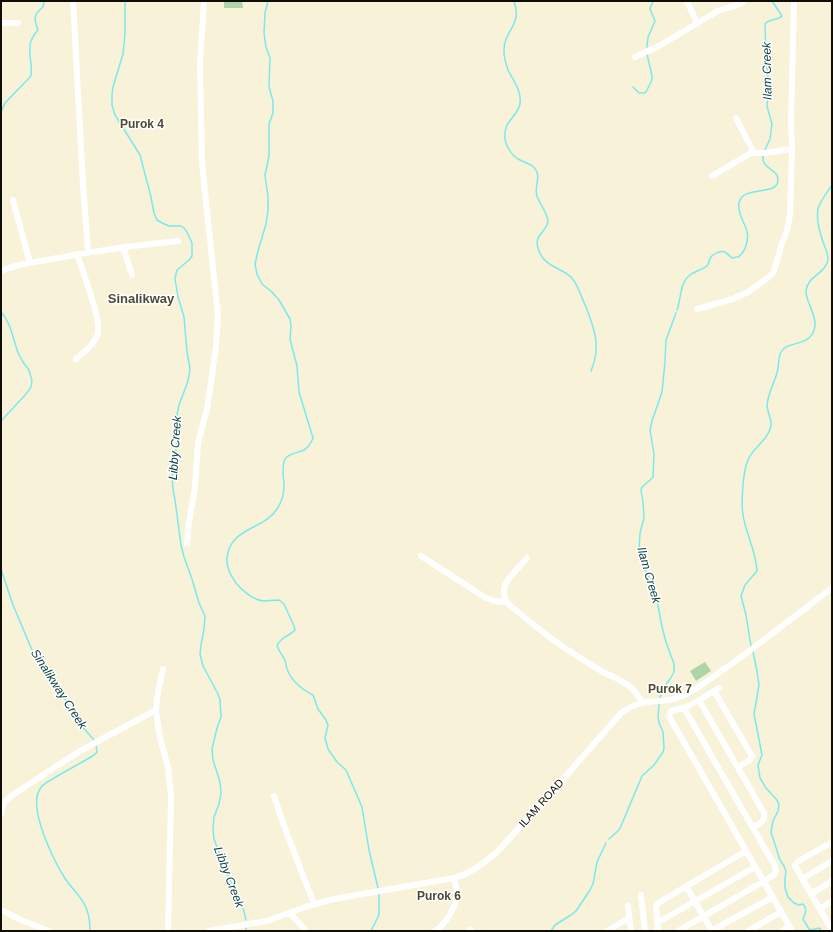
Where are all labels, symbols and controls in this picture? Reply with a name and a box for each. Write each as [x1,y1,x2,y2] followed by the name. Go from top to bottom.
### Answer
[759,41,775,100] water label: Ilam Creek
[120,117,164,131] district label: Purok 4
[108,291,175,306] district label: Sinalikway
[166,415,184,480] water label: Libby Creek
[634,545,664,606] water label: Ilam Creek
[28,647,90,732] water label: Sinalikway Creek
[648,682,692,696] district label: Purok 7
[516,776,566,830] street label: ILAM ROAD
[211,845,247,910] water label: Libby Creek
[417,889,461,903] district label: Purok 6

